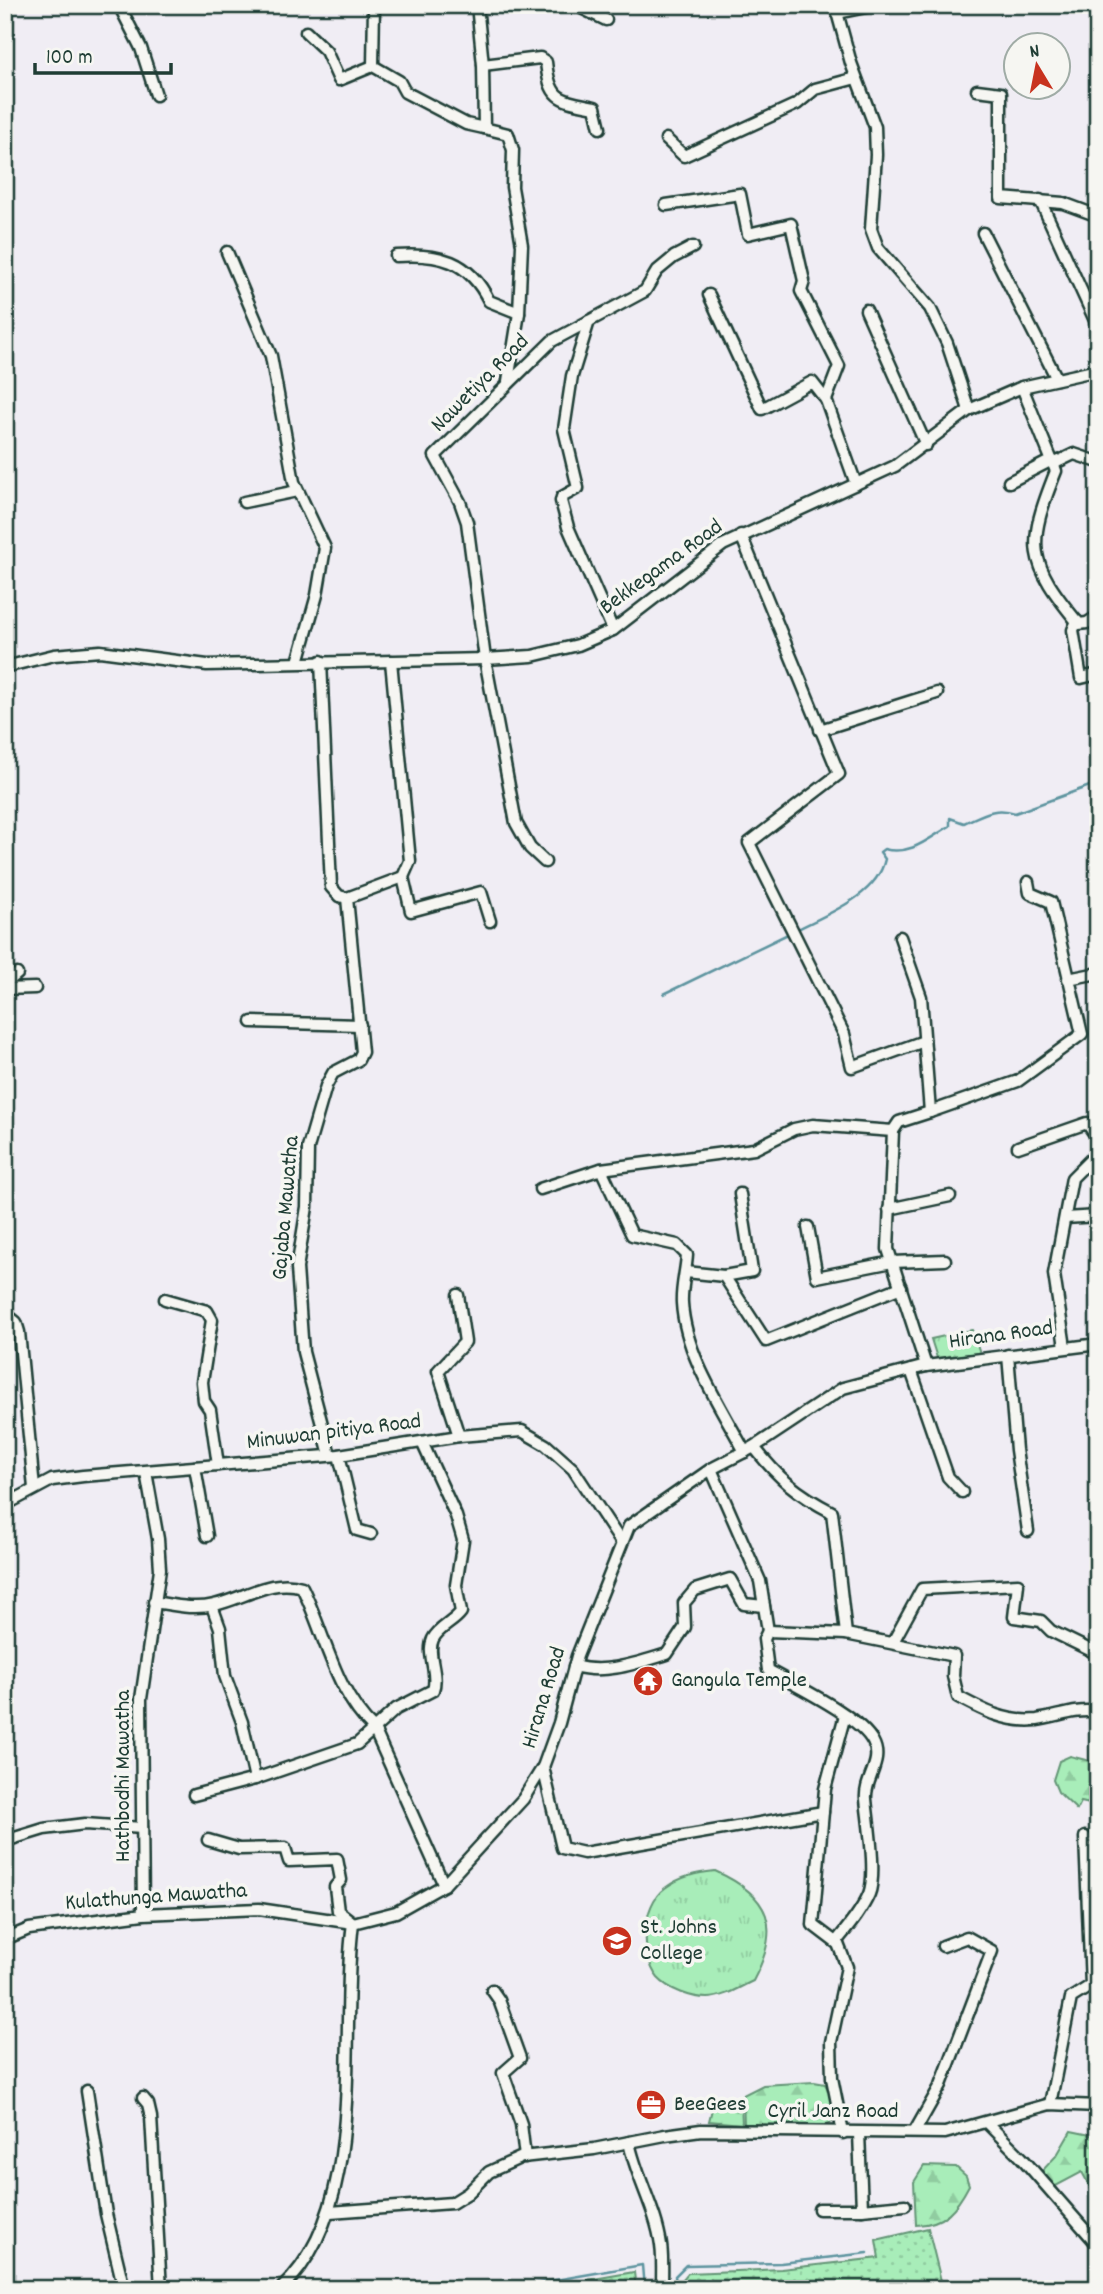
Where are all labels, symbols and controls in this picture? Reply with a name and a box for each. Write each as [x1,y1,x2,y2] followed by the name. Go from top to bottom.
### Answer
[35,32,172,76] scale bar
[1002,32,1072,102] north arrow
[1028,39,1042,67] text: N
[46,44,93,74] text: 100 m
[424,327,538,441] street label: Nawetiya Road
[593,512,731,624] street label: Bekkegama Road
[264,1133,310,1282] street label: Gajaba Mawatha
[947,1312,1055,1360] street label: Hirana Road
[245,1406,423,1460] street label: Minuwan pitiya Road
[514,1643,576,1753] street label: Hirana Road
[631,1664,665,1698] temple icon: Gangula Temple
[671,1665,807,1698] place label: Gangula Temple
[108,1689,141,1862] street label: Hathbodhi Mawatha
[64,1875,249,1921] street label: Kulathunga Mawatha
[640,1912,717,1971] place label: St. Johns College
[600,1924,634,1958] school or university icon: St. Johns College
[634,2088,668,2122] office icon: BeeGees
[674,2089,747,2122] place label: BeeGees
[768,2096,898,2129] street label: Cyril Janz Road

